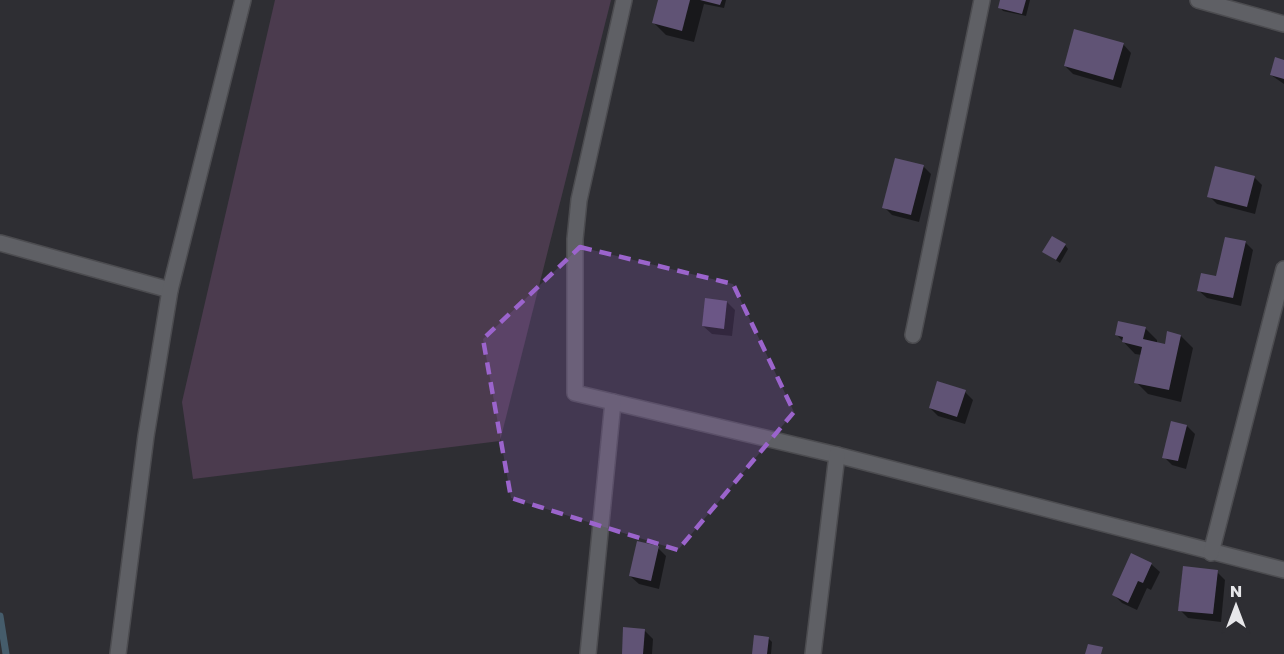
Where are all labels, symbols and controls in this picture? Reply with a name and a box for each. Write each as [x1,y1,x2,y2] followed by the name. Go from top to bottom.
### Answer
[1206,576,1266,636] north arrow
[1230,580,1242,603] text: N

